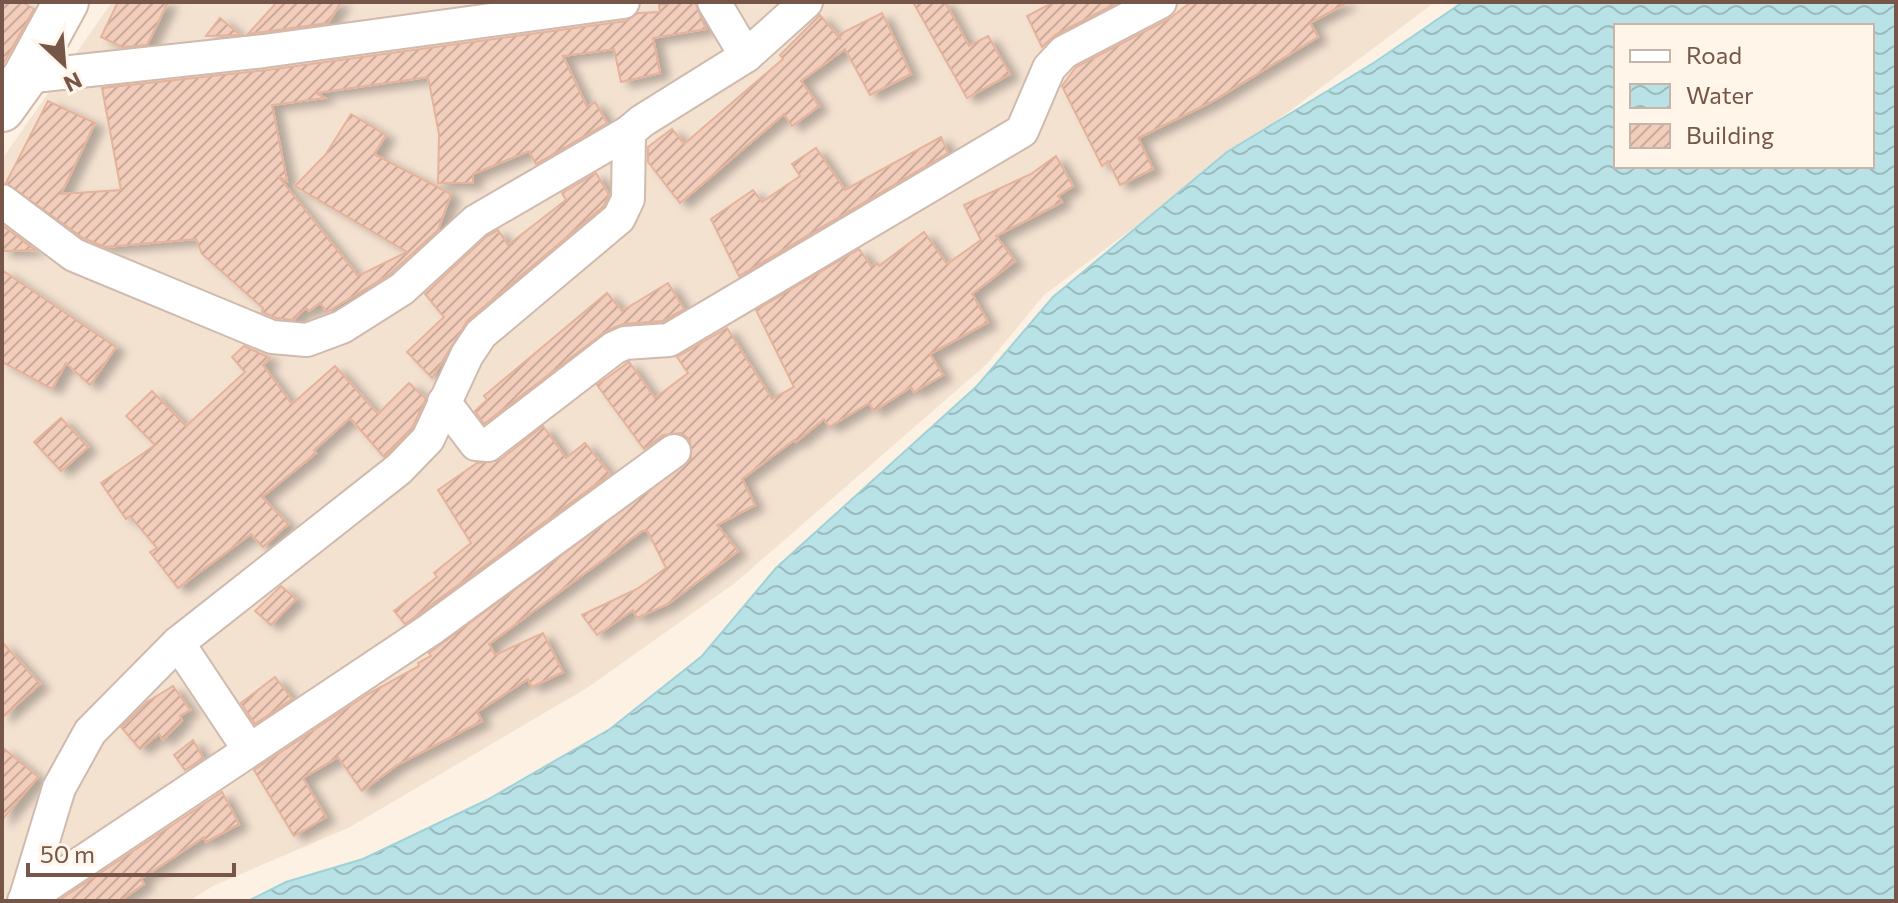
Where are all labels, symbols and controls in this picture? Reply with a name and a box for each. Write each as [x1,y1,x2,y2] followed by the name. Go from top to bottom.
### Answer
[24,24,104,104] north arrow
[1614,24,1874,168] legend
[1686,40,1742,69] text: Road
[60,67,86,98] text: N
[1686,80,1754,109] text: Water
[1686,120,1774,149] text: Building
[28,827,234,877] scale bar
[40,839,95,868] text: 50 m

